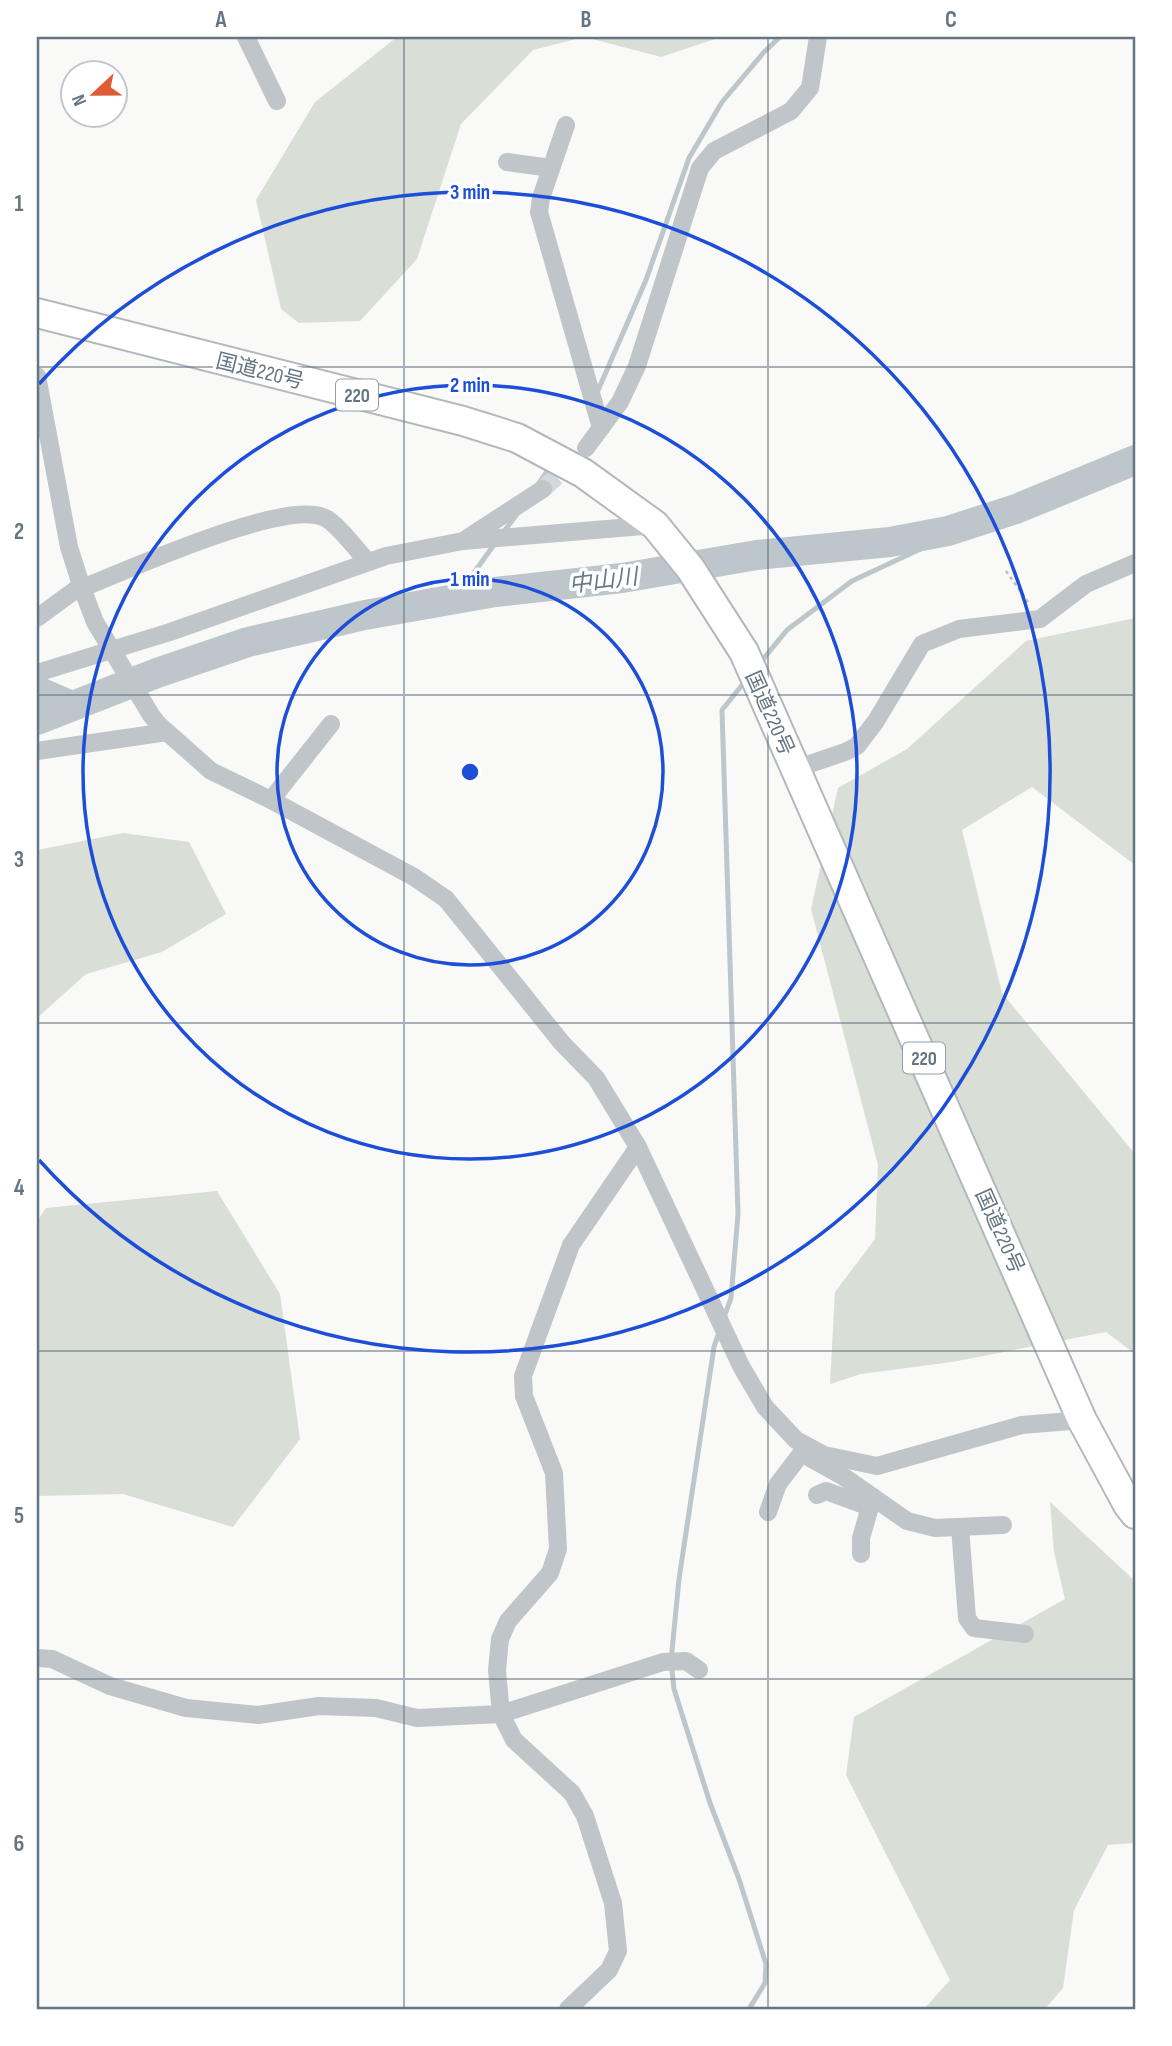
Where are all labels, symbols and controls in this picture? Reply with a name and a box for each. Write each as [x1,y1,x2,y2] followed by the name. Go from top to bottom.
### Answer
[215,6,228,34] text: A
[581,6,592,34] text: B
[945,6,957,34] text: C
[60,60,130,130] north arrow
[67,91,92,109] text: N
[450,180,490,205] text: 3 min
[14,190,24,218] text: 1
[213,349,306,394] street label: 国道220号
[450,373,490,398] text: 2 min
[336,380,378,410] road number: 220
[14,518,24,546] text: 2
[567,563,642,599] water label: 中山川
[450,567,490,592] text: 1 min
[740,667,799,759] street label: 国道220号
[458,760,482,784] centre of rings
[14,846,24,874] text: 3
[903,1042,945,1074] road number: 220
[14,1174,25,1202] text: 4
[970,1185,1029,1277] street label: 国道220号
[14,1502,24,1530] text: 5
[14,1830,24,1858] text: 6

